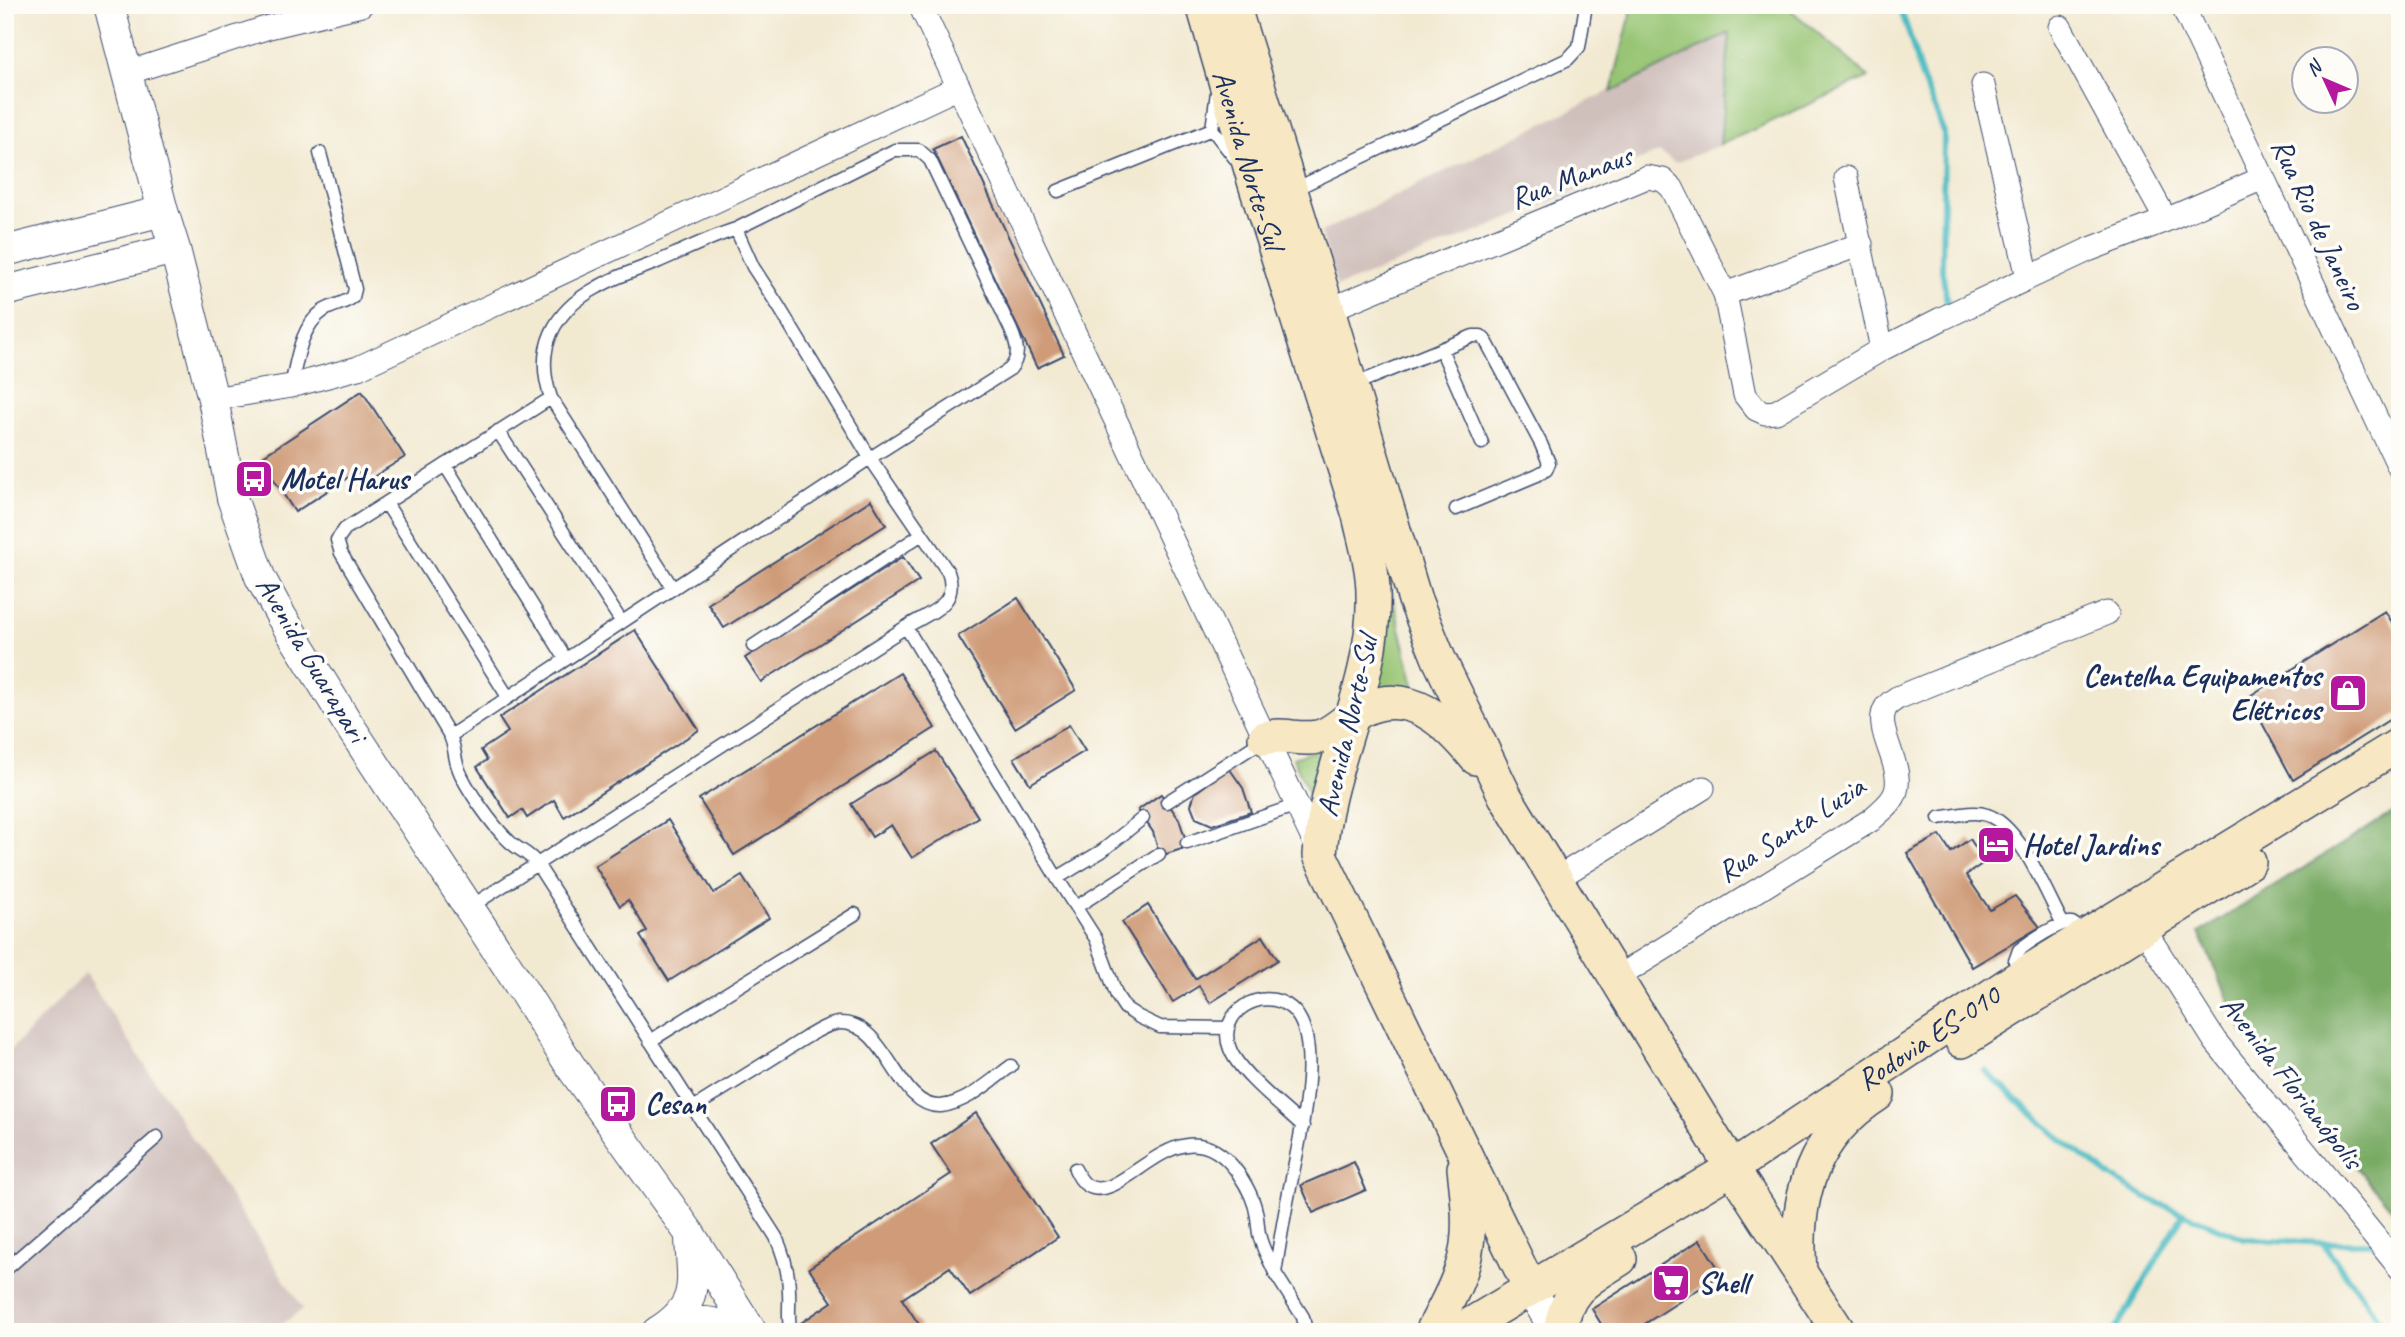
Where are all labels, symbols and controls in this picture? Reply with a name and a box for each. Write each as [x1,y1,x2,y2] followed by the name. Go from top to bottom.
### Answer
[2290,46,2360,116] north arrow
[2301,54,2328,81] text: N
[1204,66,1295,258] street label: Avenida Norte-Sul
[2263,132,2376,317] street label: Rua Rio de Janeiro
[1505,135,1640,218] street label: Rua Manaus
[233,458,275,500] bus stop icon: Motel Harus
[281,460,412,498] place label: Motel Harus
[248,569,378,752] street label: Avenida Guarapari
[1308,627,1387,820] street label: Avenida Norte-Sul
[2083,657,2324,729] place label: Centelha Equipamentos Elétricos
[2327,672,2369,714] shop icon: Centelha Equipamentos Elétricos
[1710,766,1874,891] street label: Rua Santa Luzia
[1975,824,2017,866] hotel icon: Hotel Jardins
[2023,826,2162,864] place label: Hotel Jardins
[1849,975,2009,1099] street label: Rodovia ES-010
[2212,987,2373,1179] street label: Avenida Florianópolis
[597,1083,639,1125] bus stop icon: Cesan
[645,1085,707,1123] place label: Cesan
[1650,1262,1692,1304] supermarket icon: Shell
[1698,1264,1754,1302] place label: Shell

